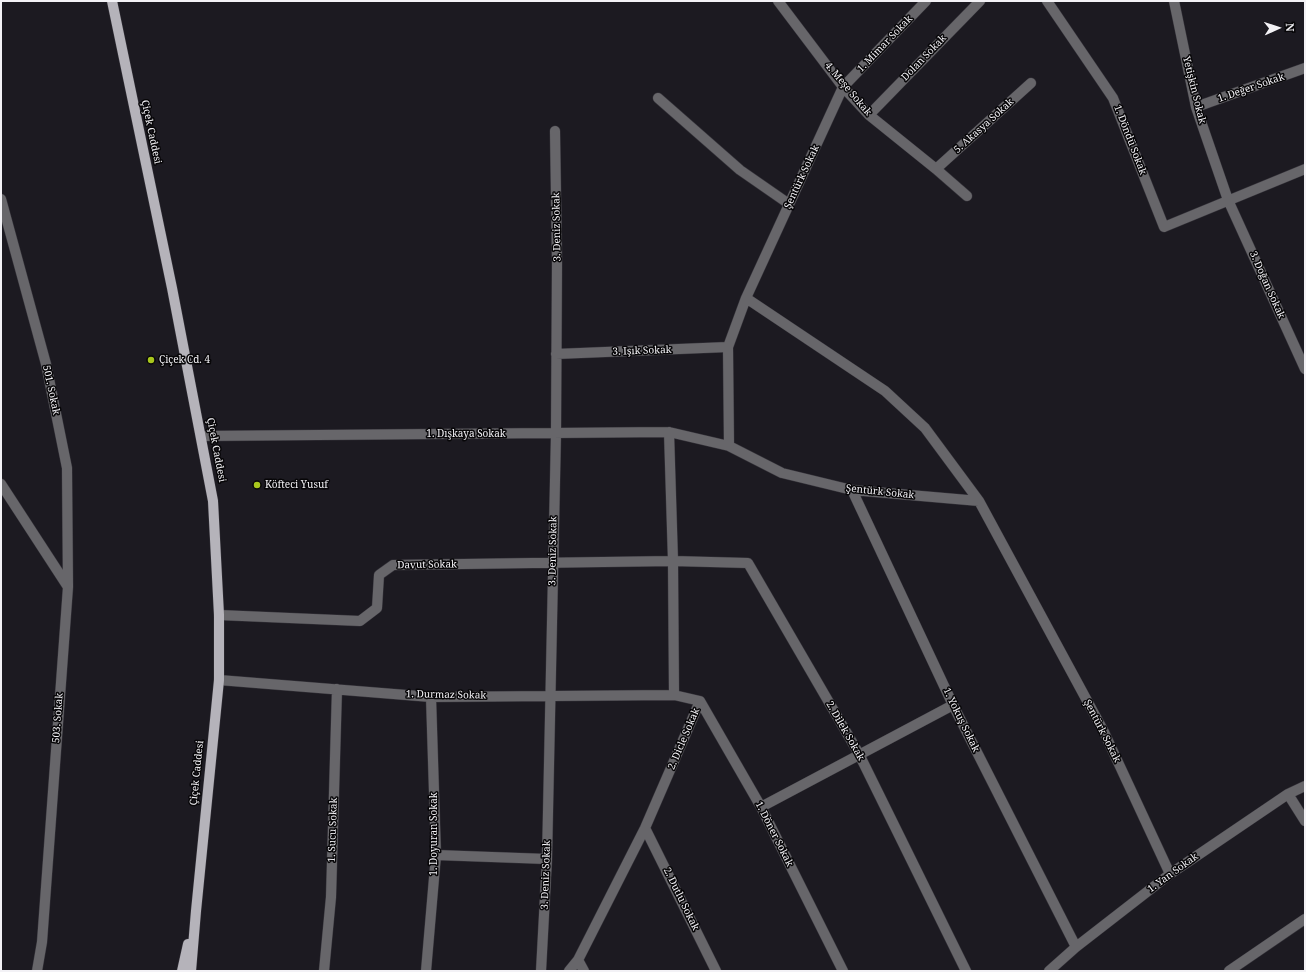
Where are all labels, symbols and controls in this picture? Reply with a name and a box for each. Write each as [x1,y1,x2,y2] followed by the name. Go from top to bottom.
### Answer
[1258,8,1298,48] north arrow
[855,13,915,75] street label: 1. Mimar Sokak
[1283,23,1298,32] text: N
[899,32,949,84] street label: Dolan Sokak
[1180,55,1208,125] street label: Yetişkin Sokak
[822,60,874,118] street label: 4. Meşe Sokak
[1216,71,1286,105] street label: 1. Değer Sokak
[952,96,1016,156] street label: 5. Akasya Sokak
[138,99,164,165] street label: Çiçek Caddesi
[1111,103,1149,177] street label: 1. Döndü Sokak
[782,143,822,211] street label: Şentürk Sokak
[550,192,564,262] street label: 3. Deniz Sokak
[1247,250,1287,320] street label: 3. Doğan Sokak
[612,344,672,358] street label: 3. Işık Sokak
[159,354,210,366] place label: Çiçek Cd. 4
[146,355,156,365] marker: Çiçek Cd. 4
[40,364,62,416] street label: 501. Sokak
[204,417,228,483] street label: Çiçek Caddesi
[426,428,506,440] street label: 1. Dışkaya Sokak
[265,479,328,491] place label: Köfteci Yusuf
[252,480,262,490] marker: Köfteci Yusuf
[845,482,915,502] street label: Şentürk Sokak
[546,516,560,586] street label: 3. Deniz Sokak
[397,558,457,572] street label: Davut Sokak
[940,686,982,754] street label: 1. Yokuş Sokak
[406,688,486,702] street label: 1. Durmaz Sokak
[50,692,66,744] street label: 503. Sokak
[1081,698,1123,764] street label: Şentürk Sokak
[823,699,867,763] street label: 2. Dilek Sokak
[666,706,702,772] street label: 2. Dicle Sokak
[188,740,206,806] street label: Çiçek Caddesi
[428,792,440,876] street label: 1. Doyuran Sokak
[326,797,340,863] street label: 1. Sucu Sokak
[752,799,796,869] street label: 1. Döner Sokak
[539,840,553,910] street label: 3. Deniz Sokak
[1145,851,1201,895] street label: 1. Yan Sokak
[661,866,701,932] street label: 2. Dutlu Sokak

